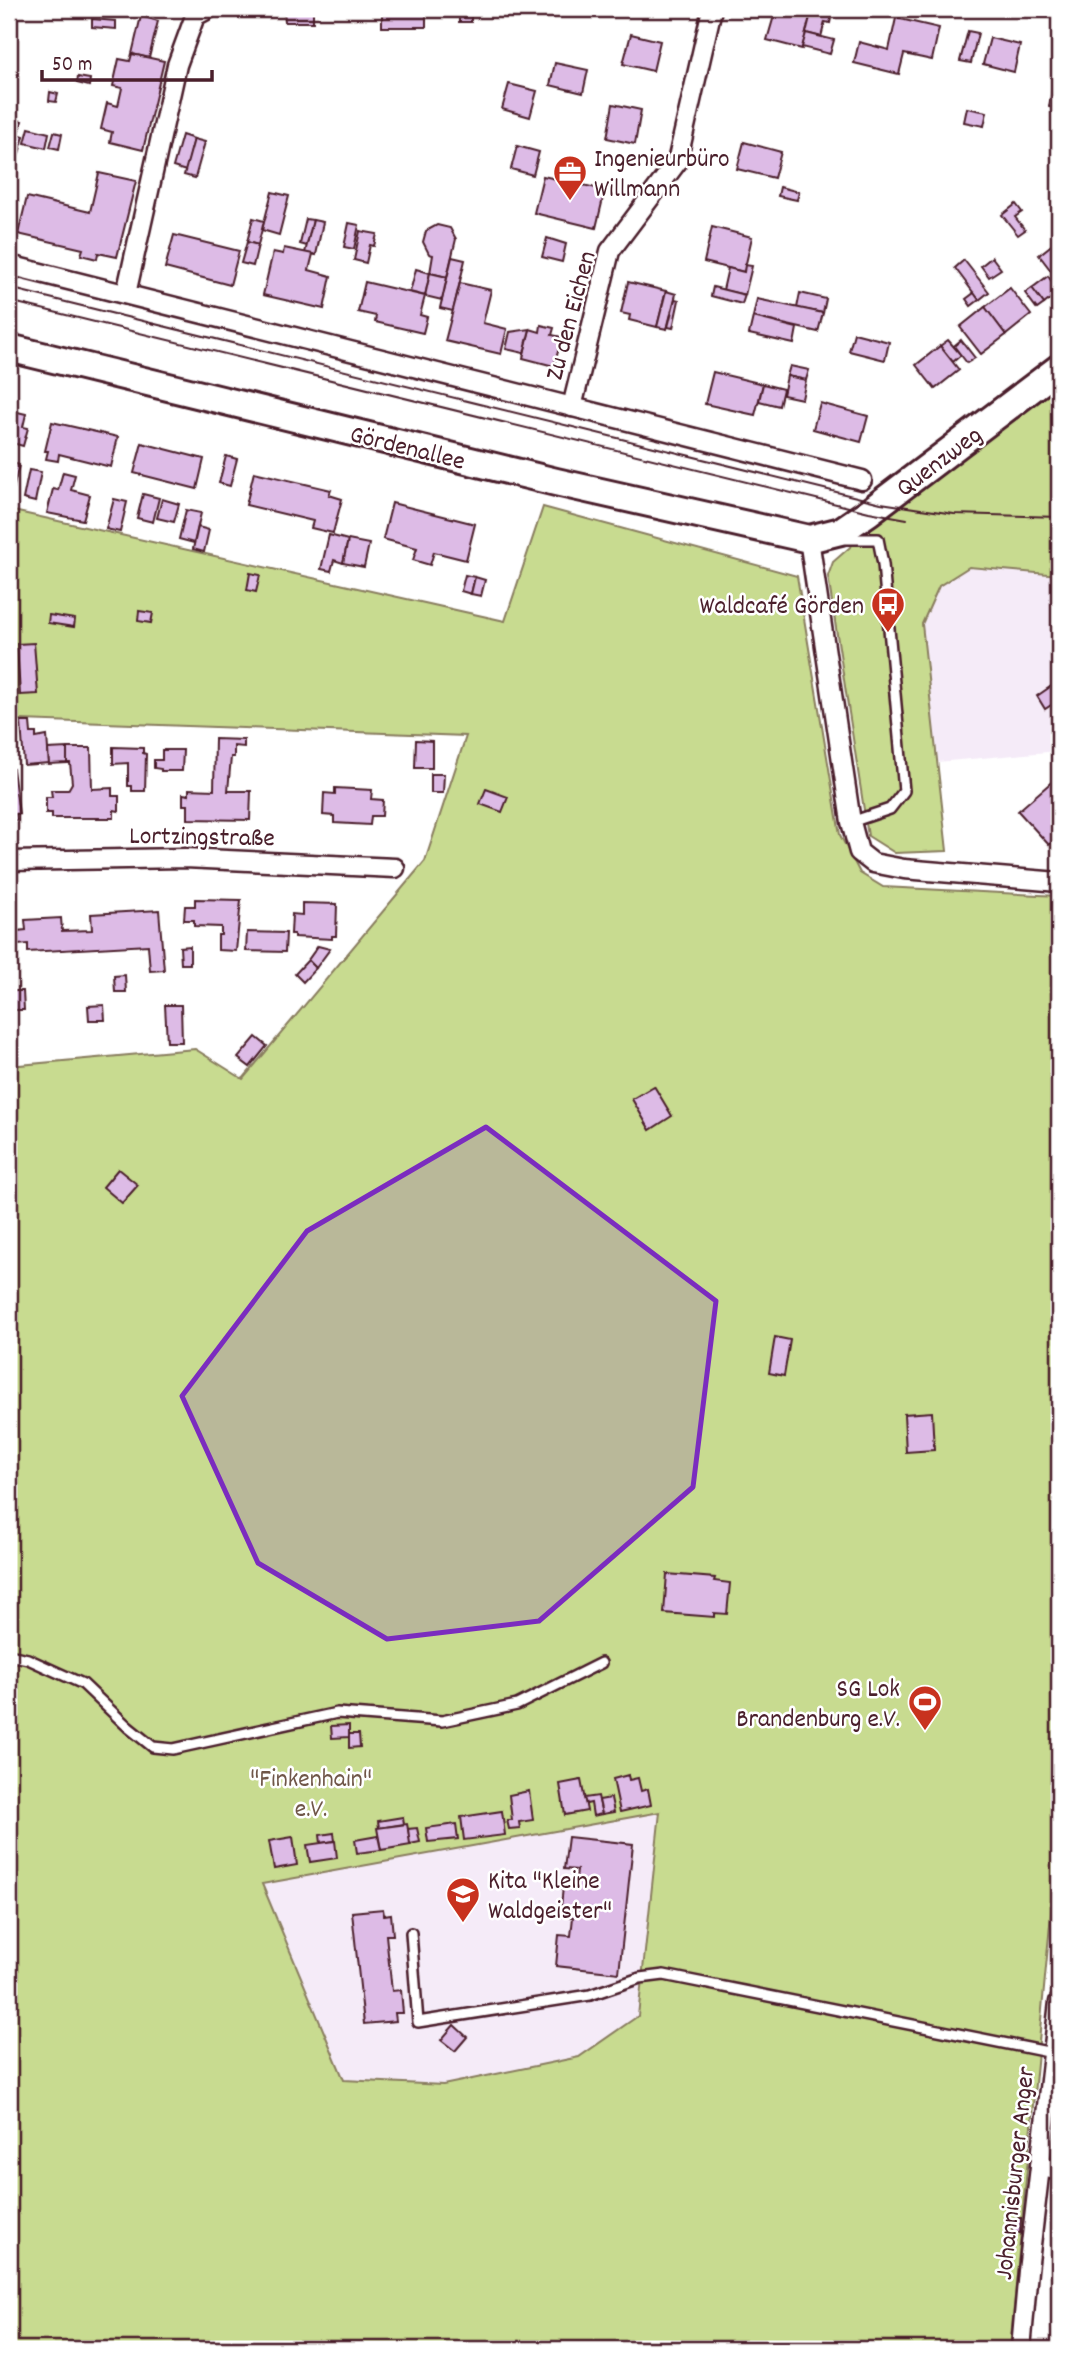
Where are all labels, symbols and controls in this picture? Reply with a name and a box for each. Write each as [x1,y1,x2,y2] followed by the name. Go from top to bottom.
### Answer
[42,38,212,82] scale bar
[52,51,92,81] text: 50 m
[594,142,730,209] place label: Ingenieurbüro Willmann
[551,153,589,202] office icon: Ingenieurbüro Willmann
[537,247,607,385] street label: Zu den Eichen
[346,417,469,482] street label: Gördenallee
[889,418,991,507] street label: Quenzweg
[869,585,907,634] bus stop icon: Waldcafé Görden
[700,589,864,626] place label: Waldcafé Görden
[129,819,275,858] street label: Lortzingstraße
[736,1672,900,1739] place label: SG Lok Brandenburg e.V.
[906,1683,944,1732] sports icon: SG Lok Brandenburg e.V.
[250,1762,372,1829] park label: "Finkenhain" e.V.
[488,1864,612,1931] place label: Kita "Kleine Waldgeister"
[444,1875,482,1924] school or university icon: Kita "Kleine Waldgeister"
[987,2065,1046,2282] street label: Johannisburger Anger

